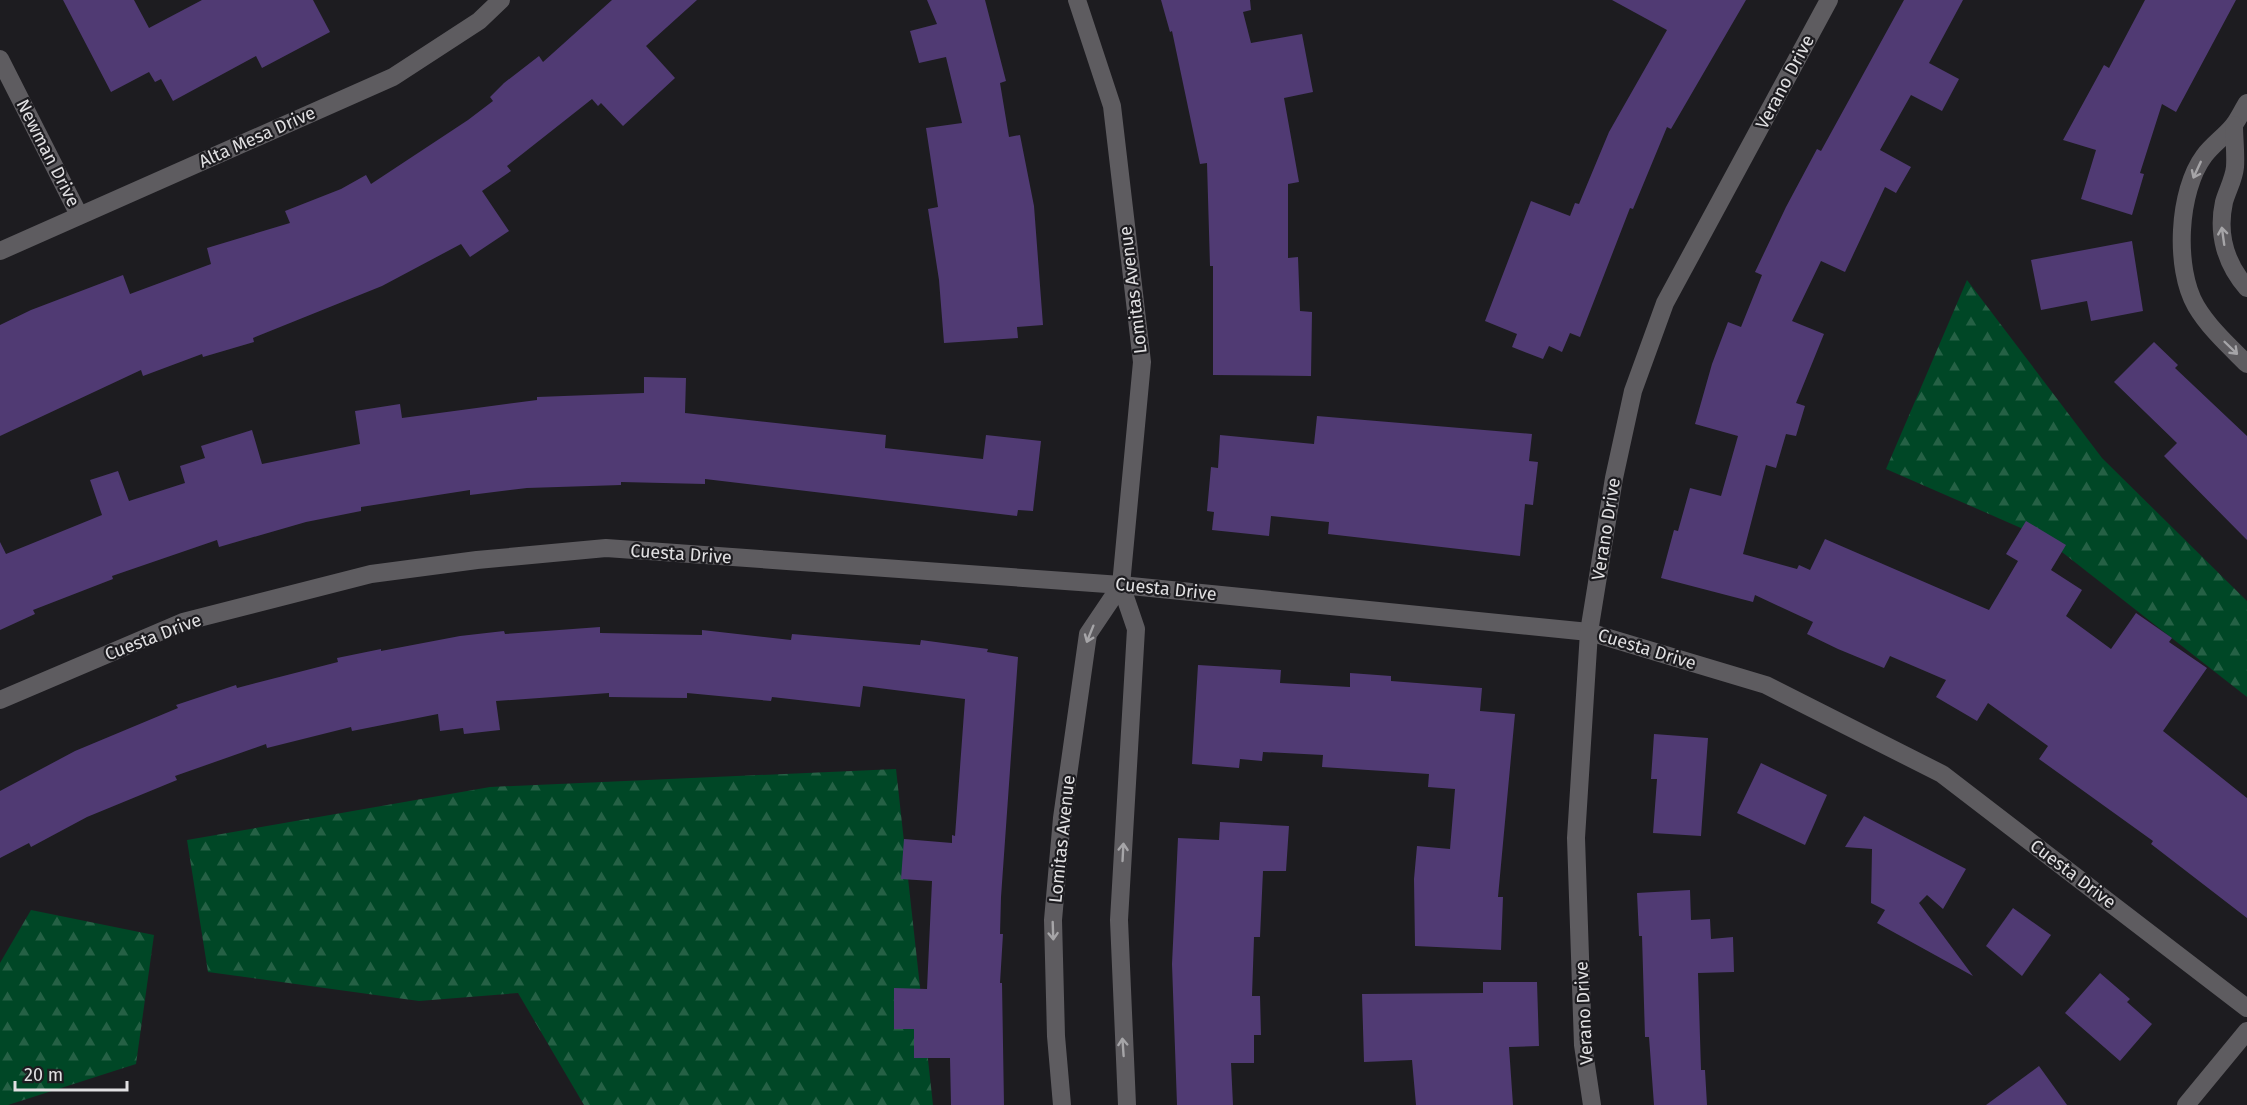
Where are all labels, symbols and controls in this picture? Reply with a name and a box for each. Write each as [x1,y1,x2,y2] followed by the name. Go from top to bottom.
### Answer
[1751,31,1819,133] street label: Verano Drive
[11,96,85,210] street label: Newman Drive
[195,101,319,173] street label: Alta Mesa Drive
[2191,160,2203,178] one-way arrow
[1114,225,1152,355] street label: Lomitas Avenue
[2217,227,2228,247] one-way arrow
[2223,341,2238,355] one-way arrow
[1587,476,1625,582] street label: Verano Drive
[630,539,732,569] street label: Cuesta Drive
[1114,573,1218,605] street label: Cuesta Drive
[102,609,204,665] street label: Cuesta Drive
[1595,624,1699,674] street label: Cuesta Drive
[1084,625,1095,643] one-way arrow
[1044,774,1080,904] street label: Lomitas Avenue
[2026,835,2120,913] street label: Cuesta Drive
[1118,842,1129,862] one-way arrow
[1048,920,1059,940] one-way arrow
[1570,961,1598,1065] street label: Verano Drive
[1118,1037,1129,1057] one-way arrow
[15,1054,128,1092] scale bar
[24,1064,63,1086] text: 20 m

